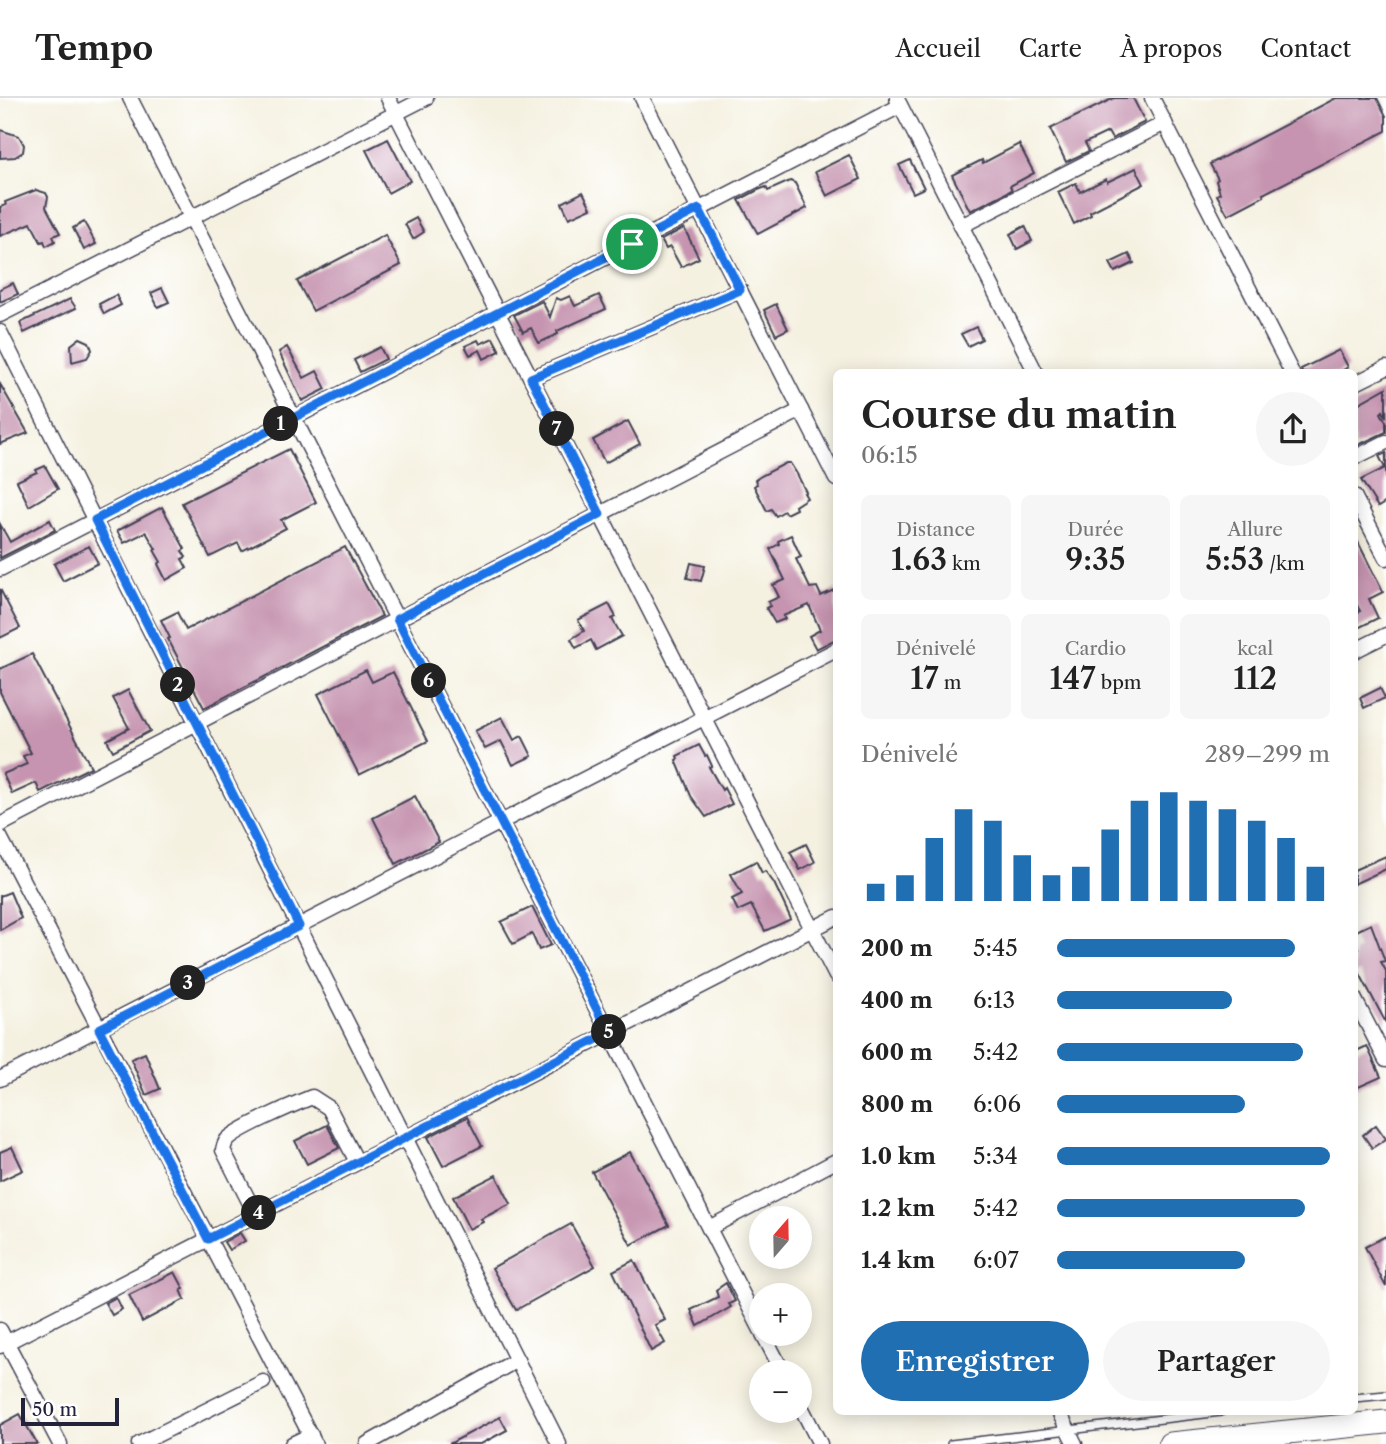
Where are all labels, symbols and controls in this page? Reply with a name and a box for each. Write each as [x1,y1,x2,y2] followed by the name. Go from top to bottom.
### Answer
[35,28,153,69] text: Tempo
[896,34,981,63] text: Accueil
[1019,34,1082,63] text: Carte
[1120,34,1223,63] text: À propos
[1261,34,1351,63] text: Contact
[602,214,662,274] pin
[613,225,651,263] icon: arrive
[861,391,1177,438] text: Course du matin
[1256,392,1330,466] button: share
[264,406,298,442] pin: 1
[276,412,285,435] text: 1
[540,412,574,446] pin: 7
[552,417,561,440] text: 7
[861,441,918,469] text: 06:15
[897,518,975,541] text: Distance
[1067,518,1124,541] text: Durée
[1227,518,1283,541] text: Allure
[891,541,947,578] text: 1.63
[1066,541,1125,578] text: 9:35
[1206,541,1264,578] text: 5:53
[947,552,981,575] text: km
[1264,552,1305,575] text: /km
[896,637,976,660] text: Dénivelé
[1065,637,1126,660] text: Cardio
[1237,637,1273,660] text: kcal
[910,660,939,697] text: 17
[1049,660,1096,697] text: 147
[1233,660,1277,697] text: 112
[412,664,446,698] pin: 6
[160,668,196,702] pin: 2
[423,669,434,692] text: 6
[939,671,961,694] text: m
[1096,671,1142,694] text: bpm
[172,673,183,696] text: 2
[861,740,958,768] text: Dénivelé
[1205,740,1330,768] text: 289–299 m
[861,934,933,962] text: 200 m
[973,934,1018,962] text: 5:45
[170,966,206,1001] pin: 3
[182,971,193,994] text: 3
[861,986,933,1014] text: 400 m
[973,986,1015,1014] text: 6:13
[592,1014,626,1049] pin: 5
[603,1020,614,1043] text: 5
[861,1038,933,1066] text: 600 m
[973,1038,1018,1066] text: 5:42
[861,1090,933,1118] text: 800 m
[973,1090,1021,1118] text: 6:06
[861,1142,936,1170] text: 1.0 km
[973,1142,1018,1170] text: 5:34
[861,1194,935,1222] text: 1.2 km
[973,1194,1018,1222] text: 5:42
[242,1196,276,1230] pin: 4
[253,1201,264,1224] text: 4
[749,1206,812,1269] north arrow
[749,1206,812,1423] map controls
[861,1246,935,1274] text: 1.4 km
[973,1246,1019,1274] text: 6:07
[749,1283,812,1346] button: +
[861,1321,1089,1401] button: Enregistrer
[1103,1321,1330,1401] button: Partager
[749,1360,812,1423] button: −
[21,1395,119,1427] scale bar
[32,1398,77,1421] text: 50 m

